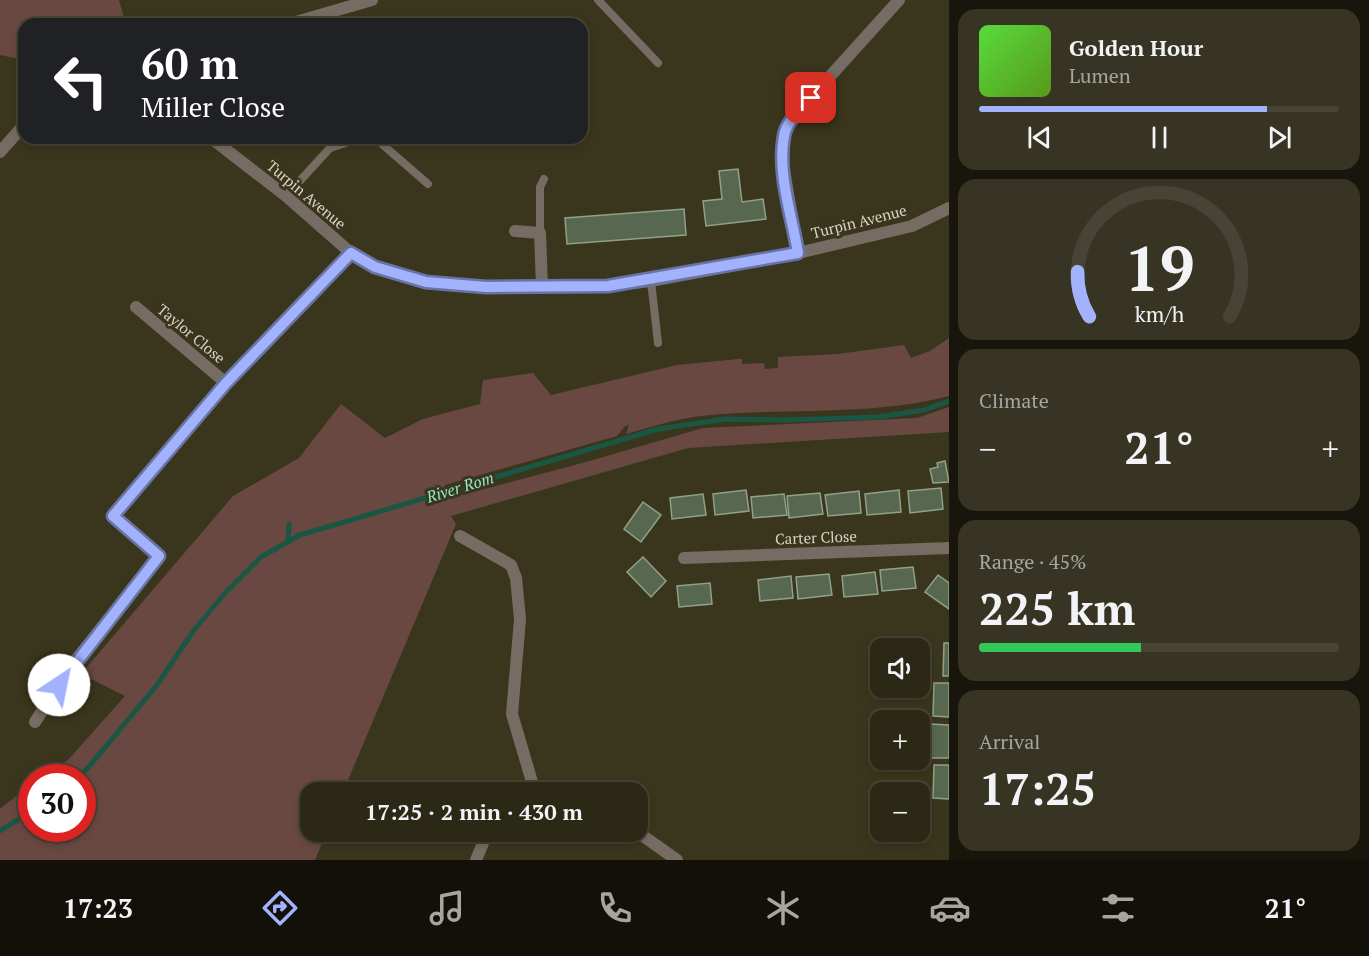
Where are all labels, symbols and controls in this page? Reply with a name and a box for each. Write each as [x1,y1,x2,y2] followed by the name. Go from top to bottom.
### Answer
[1069,33,1203,62] text: Golden Hour
[141,35,239,91] text: 60 m
[42,42,120,120] icon: left
[1069,62,1131,89] text: Lumen
[785,72,836,123] pin
[794,81,827,114] icon: arrive
[141,89,285,125] text: Miller Close
[1023,121,1056,154] icon: previous
[1143,121,1176,154] icon: pause
[1263,121,1296,154] icon: next
[263,155,350,233] street label: Turpin Avenue
[809,200,909,243] street label: Turpin Avenue
[1124,226,1194,309] text: 19
[154,299,230,367] street label: Taylor Close
[1134,300,1184,328] text: km/h
[979,387,1049,414] text: Climate
[1124,417,1194,477] text: 21°
[979,427,997,470] text: −
[1321,427,1339,470] text: +
[423,466,496,508] water label: River Rom
[775,526,857,548] street label: Carter Close
[979,548,1086,575] text: Range · 45%
[979,578,1135,638] text: 225 km
[870,638,930,842] map controls
[870,638,930,698] button: sound
[27,653,91,717] position arrow
[870,710,930,770] button: +
[979,728,1040,755] text: Arrival
[979,758,1096,818] text: 17:25
[18,764,96,842] speed limit sign: 30
[870,782,930,842] button: −
[365,797,583,826] text: 17:25 · 2 min · 430 m
[259,887,301,929] icon: directions
[426,887,468,929] icon: music
[594,887,636,929] icon: phone
[762,887,804,929] icon: climate
[929,887,971,929] icon: car
[1097,887,1139,929] icon: filters
[63,890,133,926] text: 17:23
[1264,890,1306,926] text: 21°

